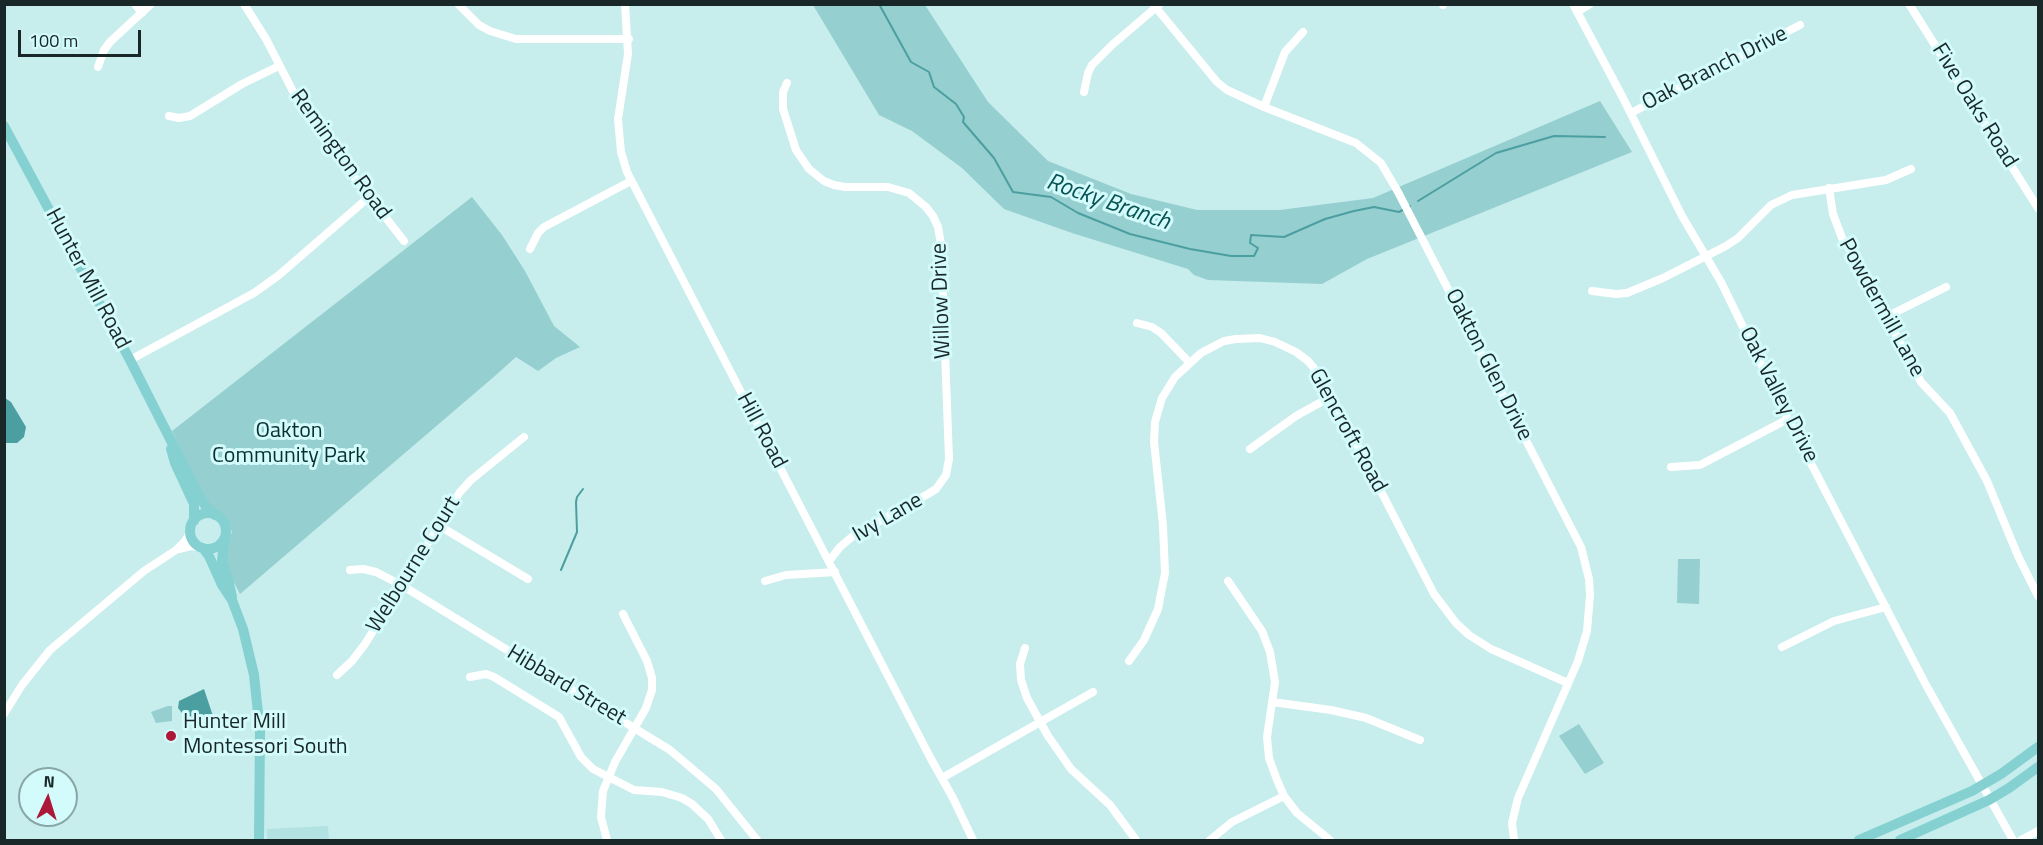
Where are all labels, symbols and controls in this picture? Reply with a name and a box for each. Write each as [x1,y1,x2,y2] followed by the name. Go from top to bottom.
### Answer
[21,18,144,56] scale bar
[1638,21,1792,117] street label: Oak Branch Drive
[29,27,78,54] text: 100 m
[1925,39,2023,173] street label: Five Oaks Road
[284,85,396,225] street label: Remington Road
[1043,168,1173,238] water label: Rocky Branch
[39,204,135,354] street label: Hunter Mill Road
[1832,234,1930,382] street label: Powdermill Lane
[927,243,957,359] street label: Willow Drive
[1438,285,1538,445] street label: Oakton Glen Drive
[1732,323,1824,467] street label: Oak Valley Drive
[1302,364,1392,498] street label: Glencroft Road
[730,388,792,474] street label: Hill Road
[212,419,366,470] park label: Oakton Community Park
[849,488,927,548] street label: Ivy Lane
[362,492,466,638] street label: Welbourne Court
[502,640,630,732] street label: Hibbard Street
[183,710,348,762] place label: Hunter Mill Montessori South
[164,729,178,743] marker: Hunter Mill Montessori South
[18,767,78,827] north arrow
[43,769,55,793] text: N

